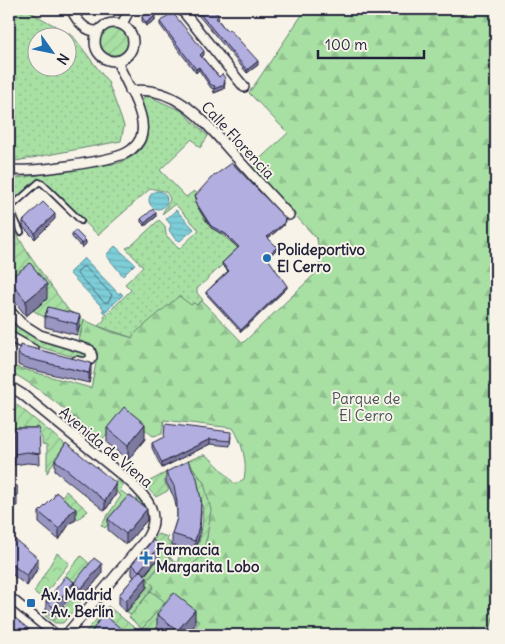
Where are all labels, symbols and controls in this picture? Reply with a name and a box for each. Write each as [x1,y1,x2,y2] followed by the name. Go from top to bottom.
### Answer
[28,28,78,78] north arrow
[318,28,424,60] scale bar
[325,35,367,54] text: 100 m
[53,50,73,68] text: N
[197,97,279,183] street label: Calle Florencia
[277,240,365,276] place label: Polideportivo El Cerro
[261,252,273,264] marker: Polideportivo El Cerro
[332,389,400,425] park label: Parque de El Cerro
[55,402,157,492] street label: Avenida de Viena
[156,540,260,577] place label: Farmacia Margarita Lobo
[140,552,152,564] marker: Farmacia Margarita Lobo
[41,585,114,621] place label: Av. Madrid - Av. Berlín
[25,597,37,609] marker: Av. Madrid - Av. Berlín

